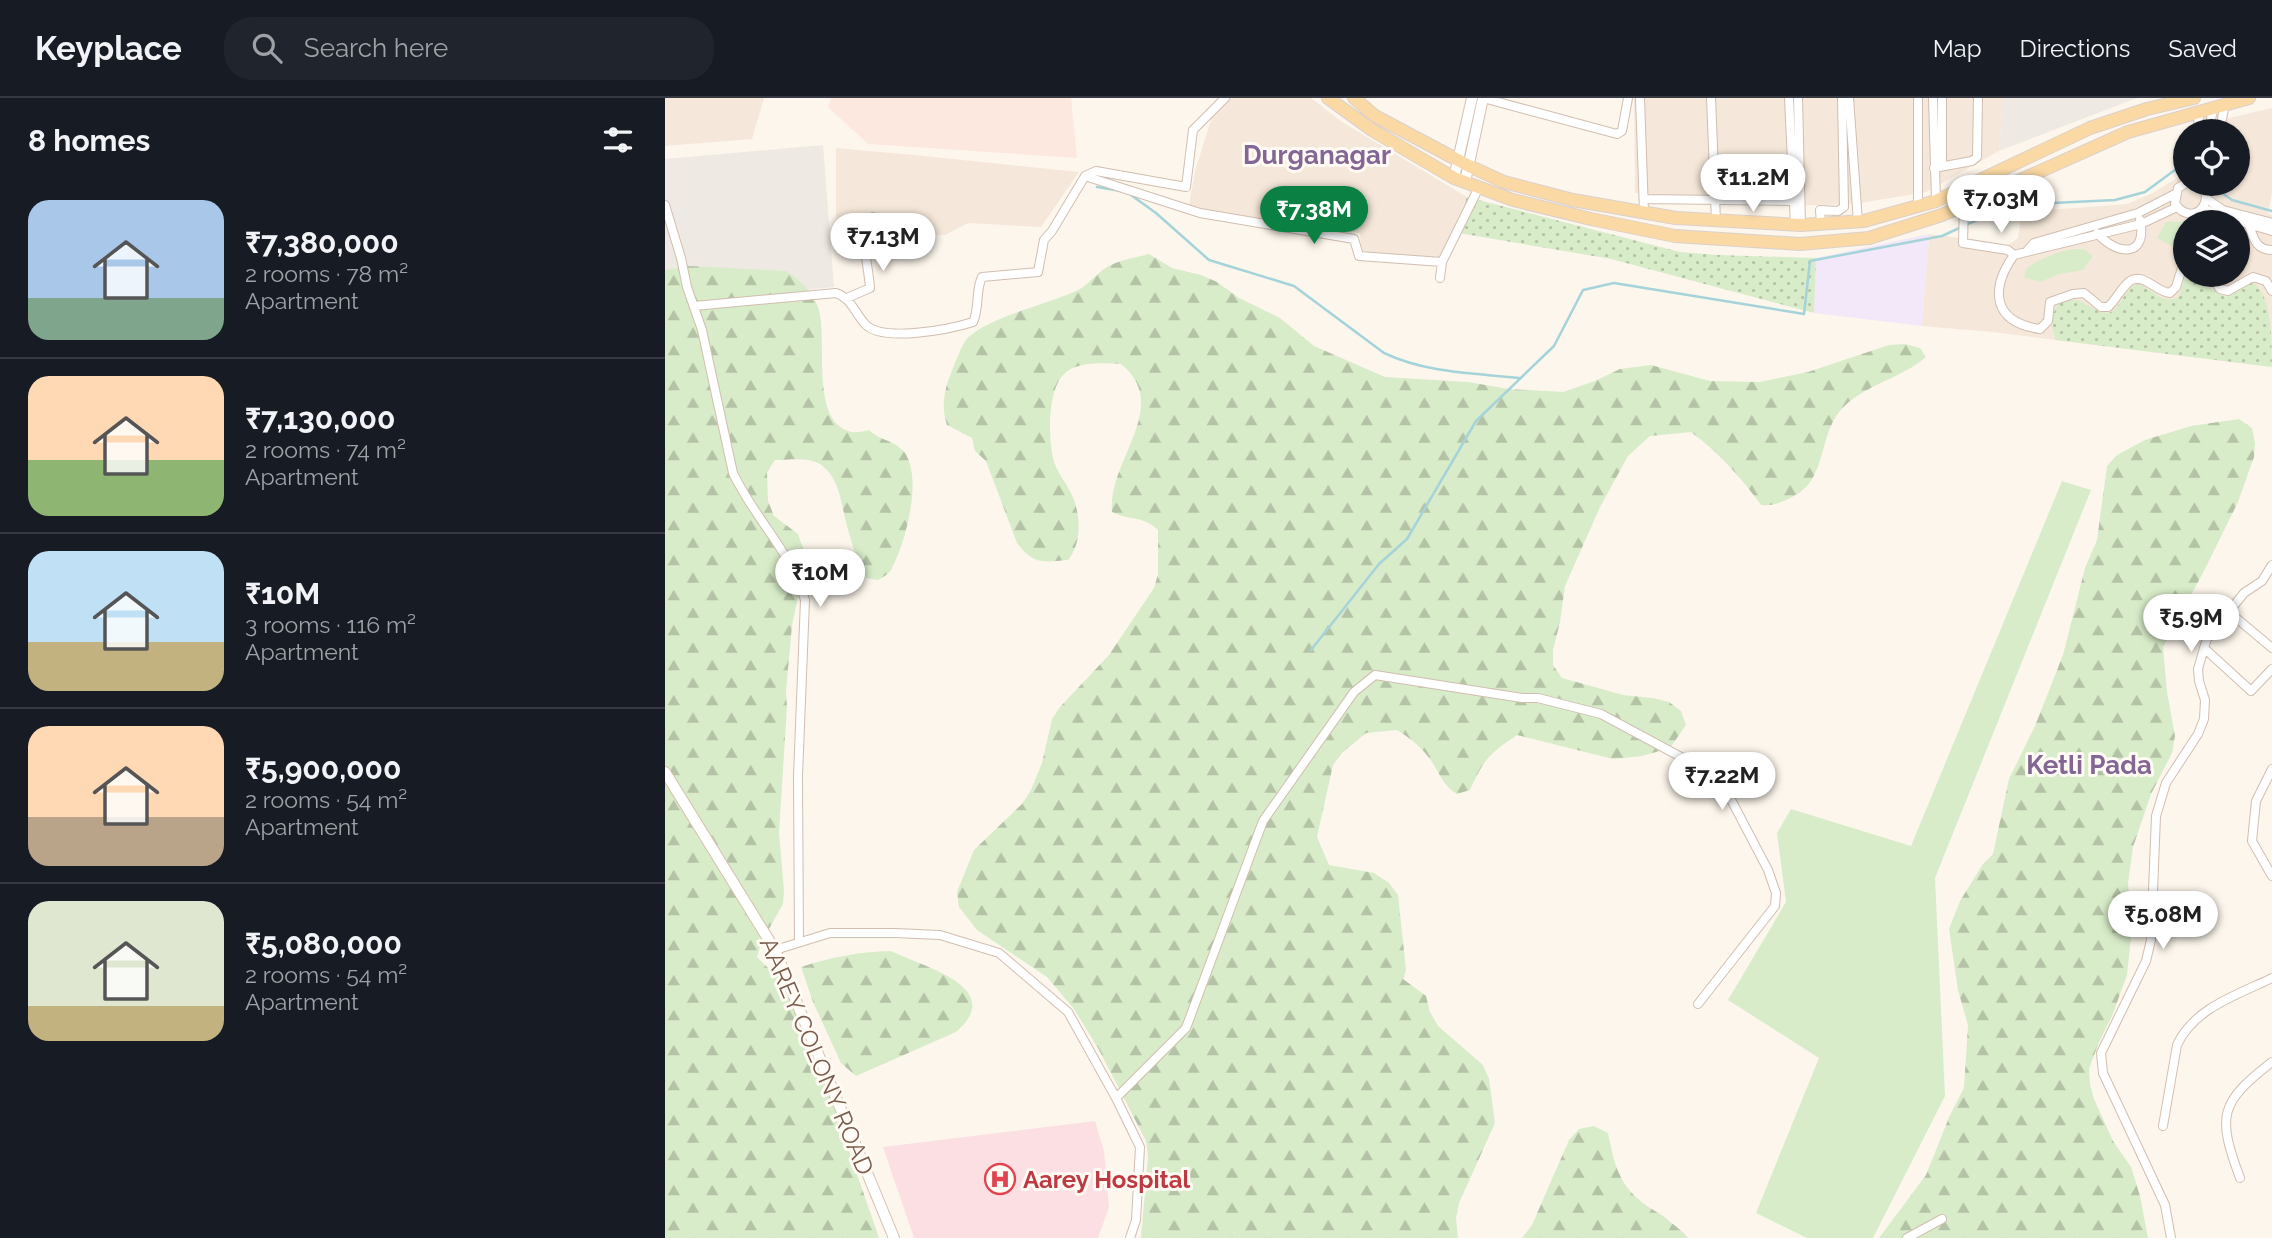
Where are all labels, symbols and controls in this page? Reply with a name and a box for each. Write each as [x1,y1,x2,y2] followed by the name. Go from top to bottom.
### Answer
[224,17,714,80] search box
[35,29,182,68] text: Keyplace
[248,29,286,67] icon: search
[304,33,448,63] text: Search here
[1933,34,1982,63] text: Map
[2020,34,2130,63] text: Directions
[2168,34,2237,63] text: Saved
[2173,119,2250,287] map controls
[2173,119,2250,196] button: locate
[599,121,637,159] icon: filters
[28,123,150,158] text: 8 homes
[1243,140,1391,170] district label: Durganagar
[1696,155,1810,214] pin: ₹11.2M
[1716,163,1790,190] text: ₹11.2M
[1944,176,2058,235] pin: ₹7.03M
[1963,184,2039,211] text: ₹7.03M
[1257,186,1371,246] pin: ₹7.38M
[1276,195,1352,222] text: ₹7.38M
[2173,210,2250,287] button: layers
[826,214,940,273] pin: ₹7.13M
[846,222,920,249] text: ₹7.13M
[245,225,399,260] text: ₹7,380,000
[84,228,168,312] icon: home
[245,260,408,287] text: 2 rooms · 78 m²
[245,287,359,314] text: Apartment
[245,401,395,436] text: ₹7,130,000
[84,404,168,488] icon: home
[245,436,406,463] text: 2 rooms · 74 m²
[245,463,359,490] text: Apartment
[779,550,861,609] pin: ₹10M
[791,558,849,585] text: ₹10M
[245,576,320,611] text: ₹10M
[84,579,168,663] icon: home
[2142,594,2240,654] pin: ₹5.9M
[2159,603,2223,630] text: ₹5.9M
[245,611,416,638] text: 3 rooms · 116 m²
[245,638,359,665] text: Apartment
[2026,750,2152,780] district label: Ketli Pada
[245,751,401,786] text: ₹5,900,000
[1665,752,1779,812] pin: ₹7.22M
[84,754,168,838] icon: home
[1685,761,1759,788] text: ₹7.22M
[245,786,407,813] text: 2 rooms · 54 m²
[245,813,359,840] text: Apartment
[2106,892,2220,951] pin: ₹5.08M
[2124,900,2202,927] text: ₹5.08M
[245,926,402,961] text: ₹5,080,000
[84,929,168,1013] icon: home
[754,933,880,1179] street label: AAREY COLONY ROAD
[245,961,407,988] text: 2 rooms · 54 m²
[245,988,359,1015] text: Apartment
[983,1162,1017,1196] hospital icon: Aarey Hospital
[1023,1165,1191,1194] place label: Aarey Hospital

